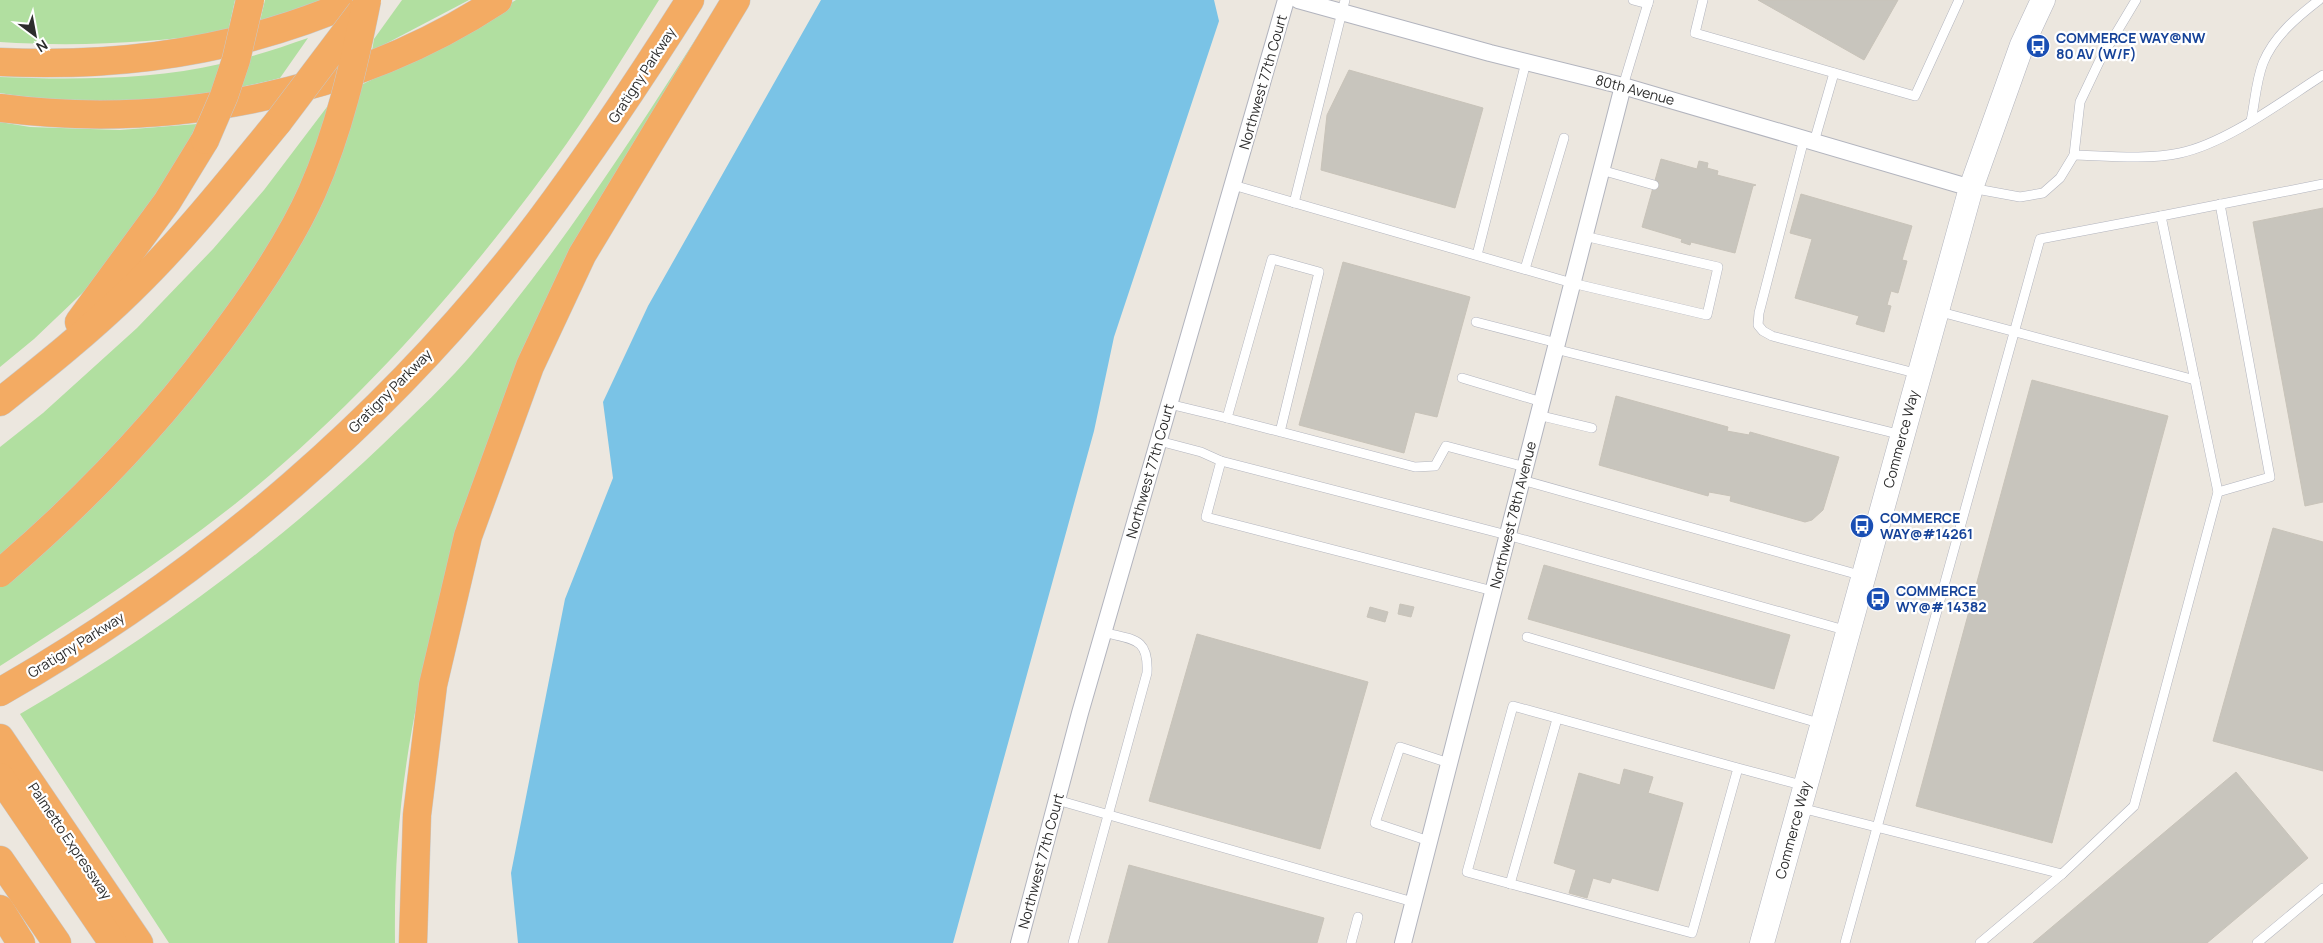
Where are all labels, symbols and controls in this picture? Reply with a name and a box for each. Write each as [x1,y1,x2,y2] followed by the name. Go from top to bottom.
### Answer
[10,10,60,60] north arrow
[1234,12,1291,152] street label: Northwest 77th Court
[603,23,680,126] street label: Gratigny Parkway
[2056,28,2206,63] place label: COMMERCE WAY@NW 80 AV (W/F)
[2025,33,2051,59] bus stop icon: COMMERCE WAY@NW 80 AV (W/F)
[33,36,51,57] text: N
[1593,70,1677,109] street label: 80th Avenue
[344,344,436,437] street label: Gratigny Parkway
[1878,387,1923,490] street label: Commerce Way
[1121,401,1178,541] street label: Northwest 77th Court
[1485,439,1540,590] street label: Northwest 78th Avenue
[1880,508,1973,543] place label: COMMERCE WAY@#14261
[1849,513,1875,539] bus stop icon: COMMERCE WAY@#14261
[1896,581,1987,616] place label: COMMERCE WY@# 14382
[1865,586,1891,612] bus stop icon: COMMERCE WY@# 14382
[24,607,128,682] street label: Gratigny Parkway
[1770,778,1815,881] street label: Commerce Way
[24,779,117,903] street label: Palmetto Expressway
[1013,791,1068,931] street label: Northwest 77th Court

